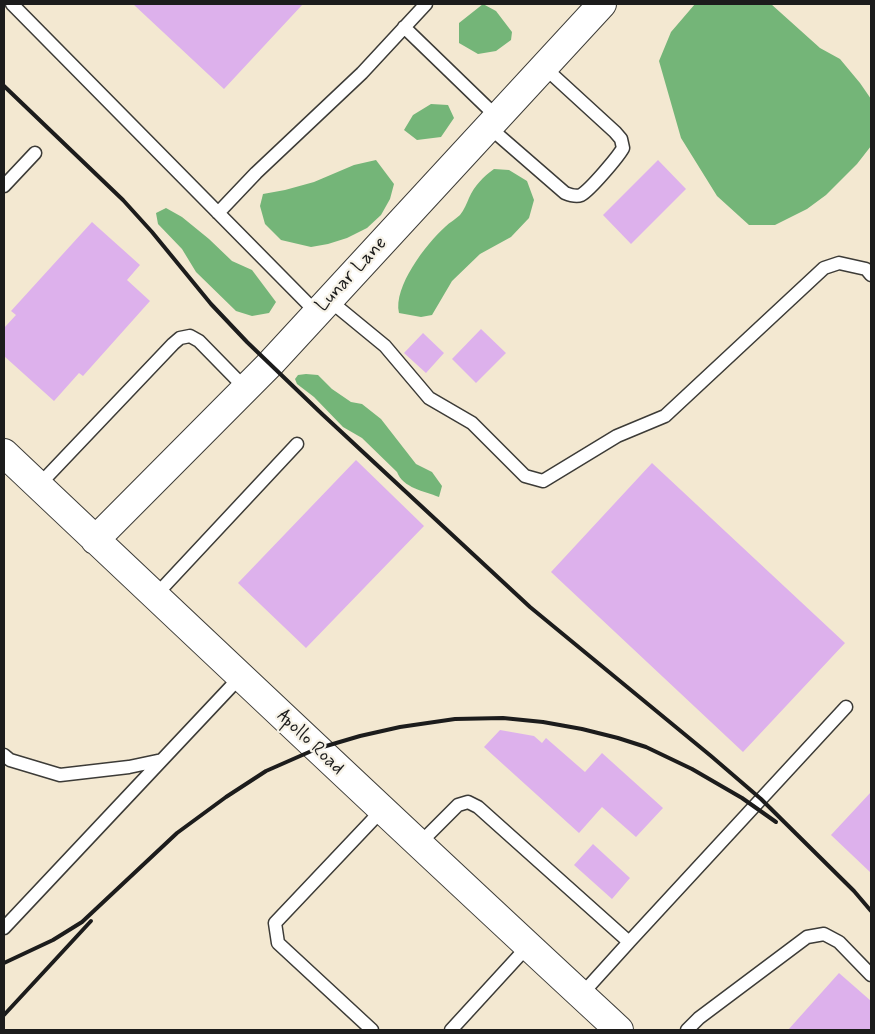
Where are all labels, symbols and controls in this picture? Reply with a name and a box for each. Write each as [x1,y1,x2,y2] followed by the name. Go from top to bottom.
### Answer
[312,233,392,317] street label: Lunar Lane
[272,705,348,781] street label: Apollo Road

